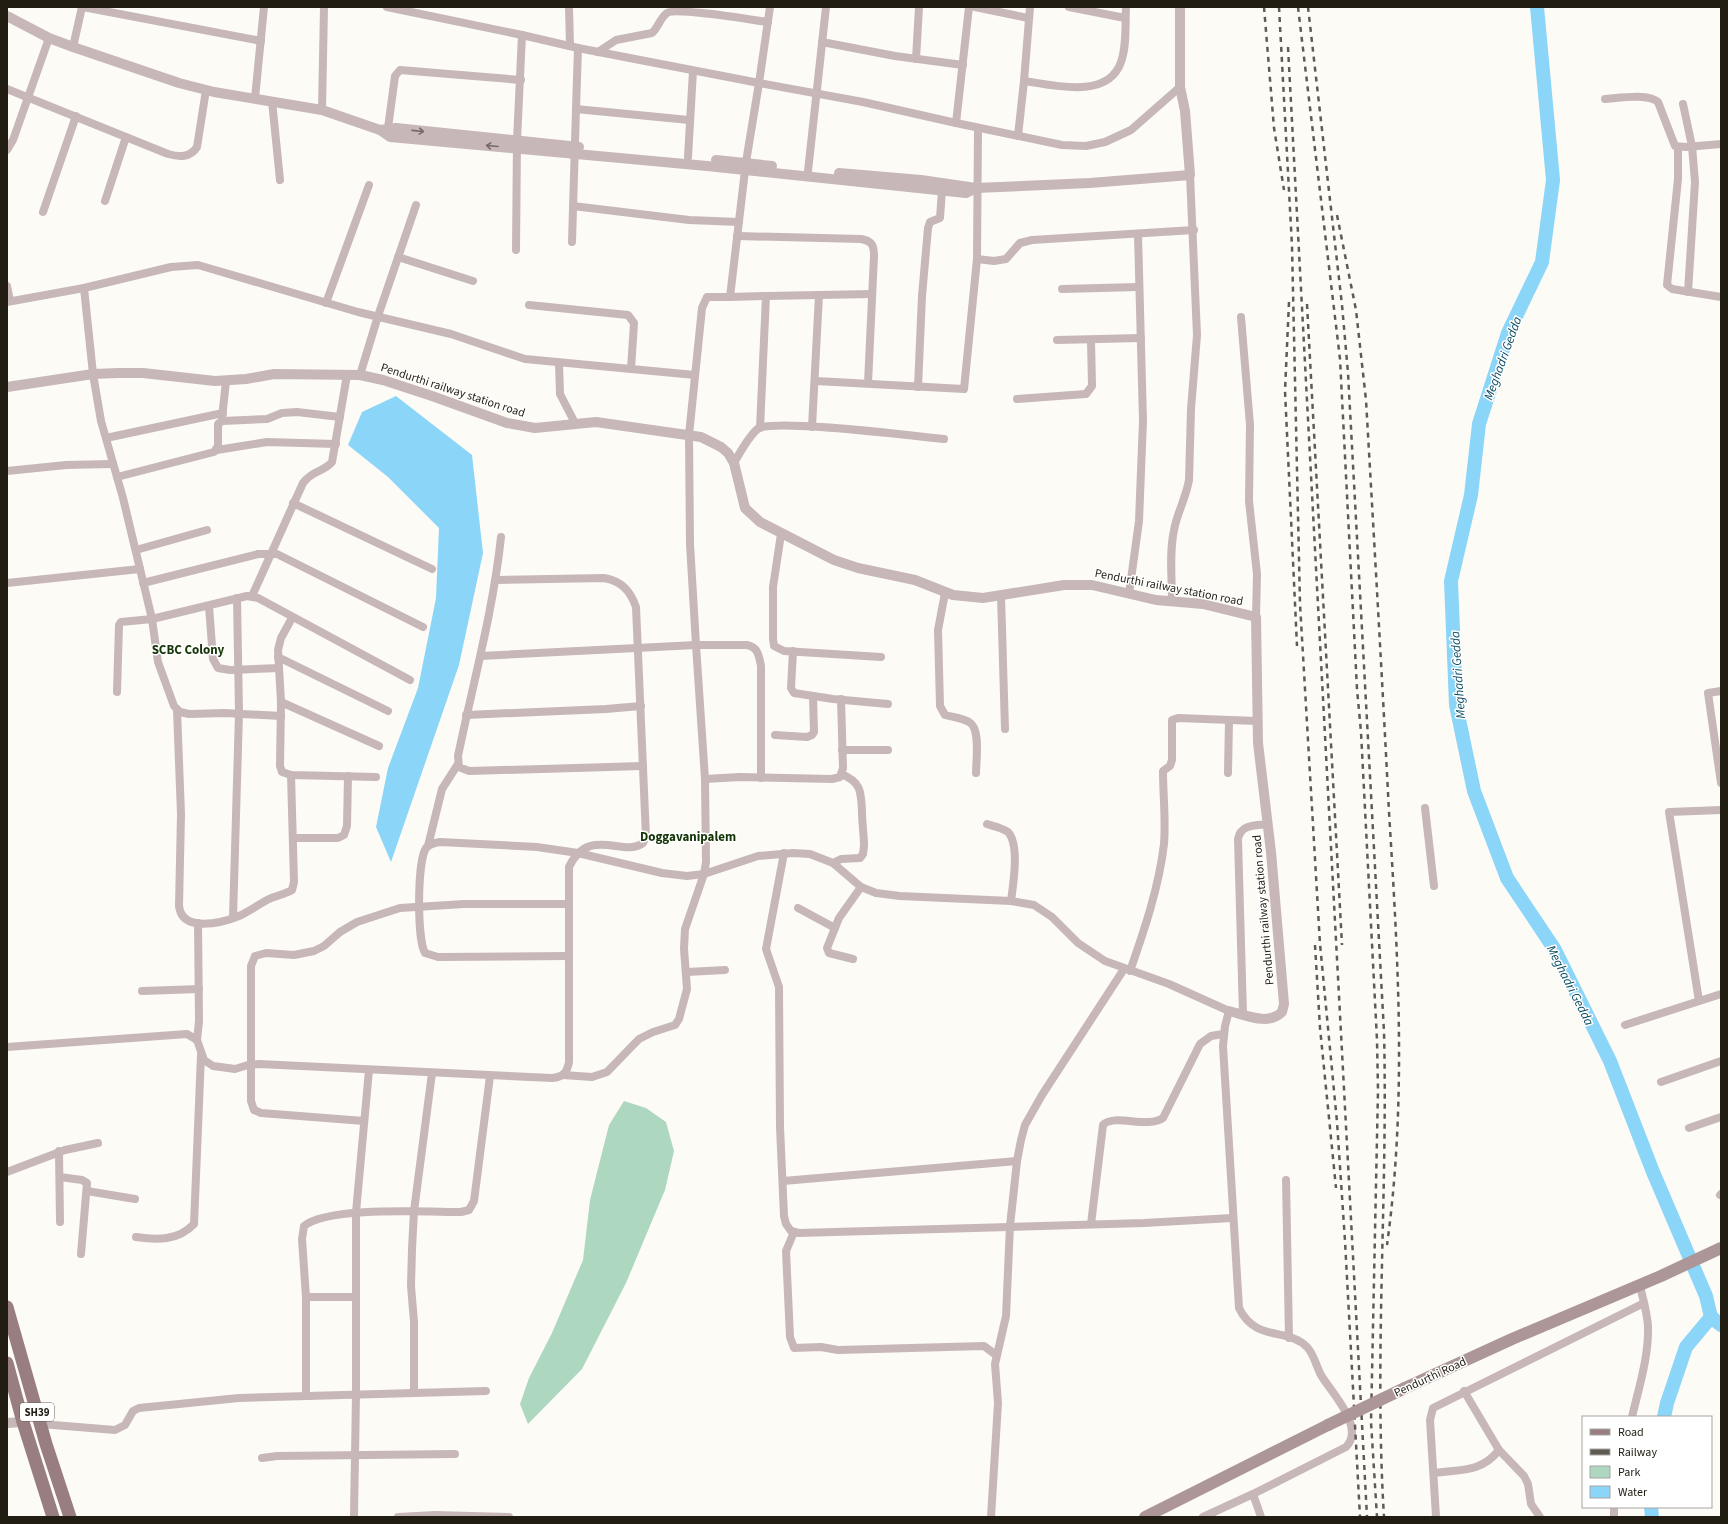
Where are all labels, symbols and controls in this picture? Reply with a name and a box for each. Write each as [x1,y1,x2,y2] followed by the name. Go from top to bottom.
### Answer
[411,127,424,135] one-way arrow
[486,142,499,150] one-way arrow
[1479,314,1526,403] water label: Meghadri Gedda
[378,359,527,422] street label: Pendurthi railway station road
[1093,565,1245,610] street label: Pendurthi railway station road
[1446,630,1470,719] water label: Meghadri Gedda
[152,641,225,659] district label: SCBC Colony
[640,828,736,846] district label: Doggavanipalem
[1248,834,1279,986] street label: Pendurthi railway station road
[1542,942,1598,1029] water label: Meghadri Gedda
[1391,1353,1469,1402] street label: Pendurthi Road
[20,1403,54,1421] road number: SH39
[1582,1416,1712,1508] legend
[1618,1424,1644,1441] text: Road
[1618,1444,1657,1461] text: Railway
[1618,1464,1640,1481] text: Park
[1618,1484,1648,1501] text: Water

